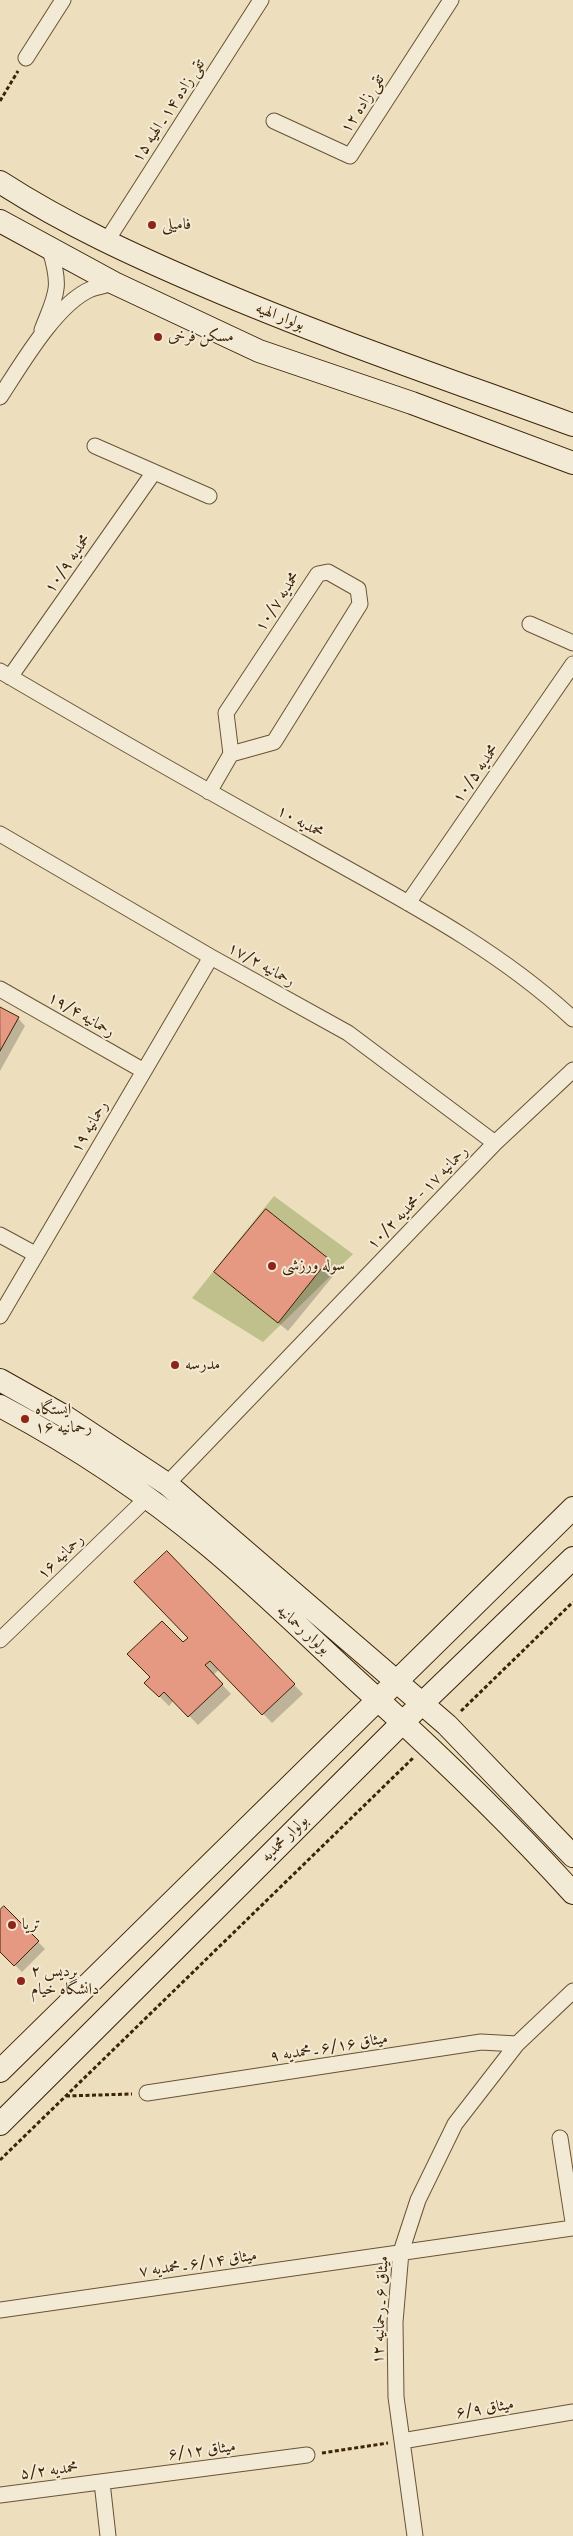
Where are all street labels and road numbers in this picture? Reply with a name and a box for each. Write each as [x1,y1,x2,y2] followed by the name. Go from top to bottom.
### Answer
[128,56,210,166] street label: تقی زاده ۱۴ ـ الهیه ۱۵
[337,71,389,137] street label: تقی زاده ۱۲
[253,299,307,335] street label: بولوار الهیه
[41,531,95,597] street label: محمدیه ۱۰/۹
[252,568,304,636] street label: محمدیه ۱۰/۷
[449,741,503,807] street label: محمدیه ۱۰/۵
[273,801,327,843] street label: محمدیه ۱۰
[224,939,298,991] street label: رحمانیه ۱۷/۲
[44,988,118,1042] street label: رحمانیه ۱۹/۴
[67,1098,113,1156] street label: رحمانیه ۱۹
[363,1142,473,1254] street label: رحمانیه ۱۷ - محمدیه ۱۰/۲
[34,1530,88,1584] street label: رحمانیه ۱۶
[272,1601,334,1659] street label: بولوار رحمانیه
[258,1812,312,1866] street label: بولوار محمدیه
[269,2029,389,2067] street label: میثاق ۶/۱۶ ـ محمدیه ۹
[138,2246,258,2282] street label: میثاق ۶/۱۴ ـ محمدیه ۷
[369,2255,393,2365] street label: میثاق ۶ ـ رحمانیه ۱۲
[455,2395,515,2423] street label: میثاق ۶/۹
[167,2437,237,2465] street label: میثاق ۶/۱۲
[19,2458,79,2484] street label: محمدیه ۵/۲

